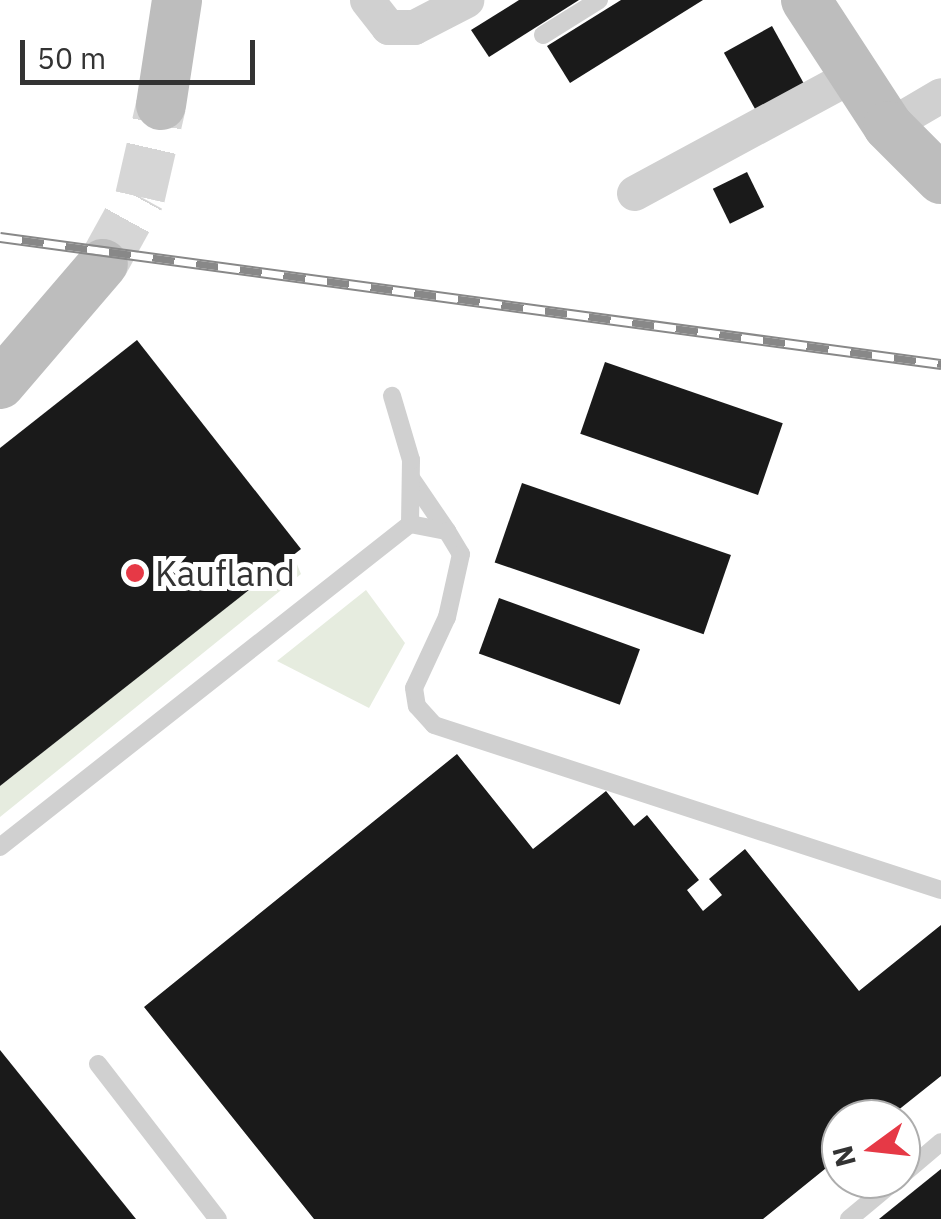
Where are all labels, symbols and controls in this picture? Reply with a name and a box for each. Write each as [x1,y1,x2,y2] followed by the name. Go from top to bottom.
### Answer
[25,20,260,82] scale bar
[37,38,106,77] text: 50 m
[155,552,295,594] place label: Kaufland
[124,562,146,584] marker: Kaufland
[821,1099,921,1199] north arrow
[823,1142,864,1171] text: N

